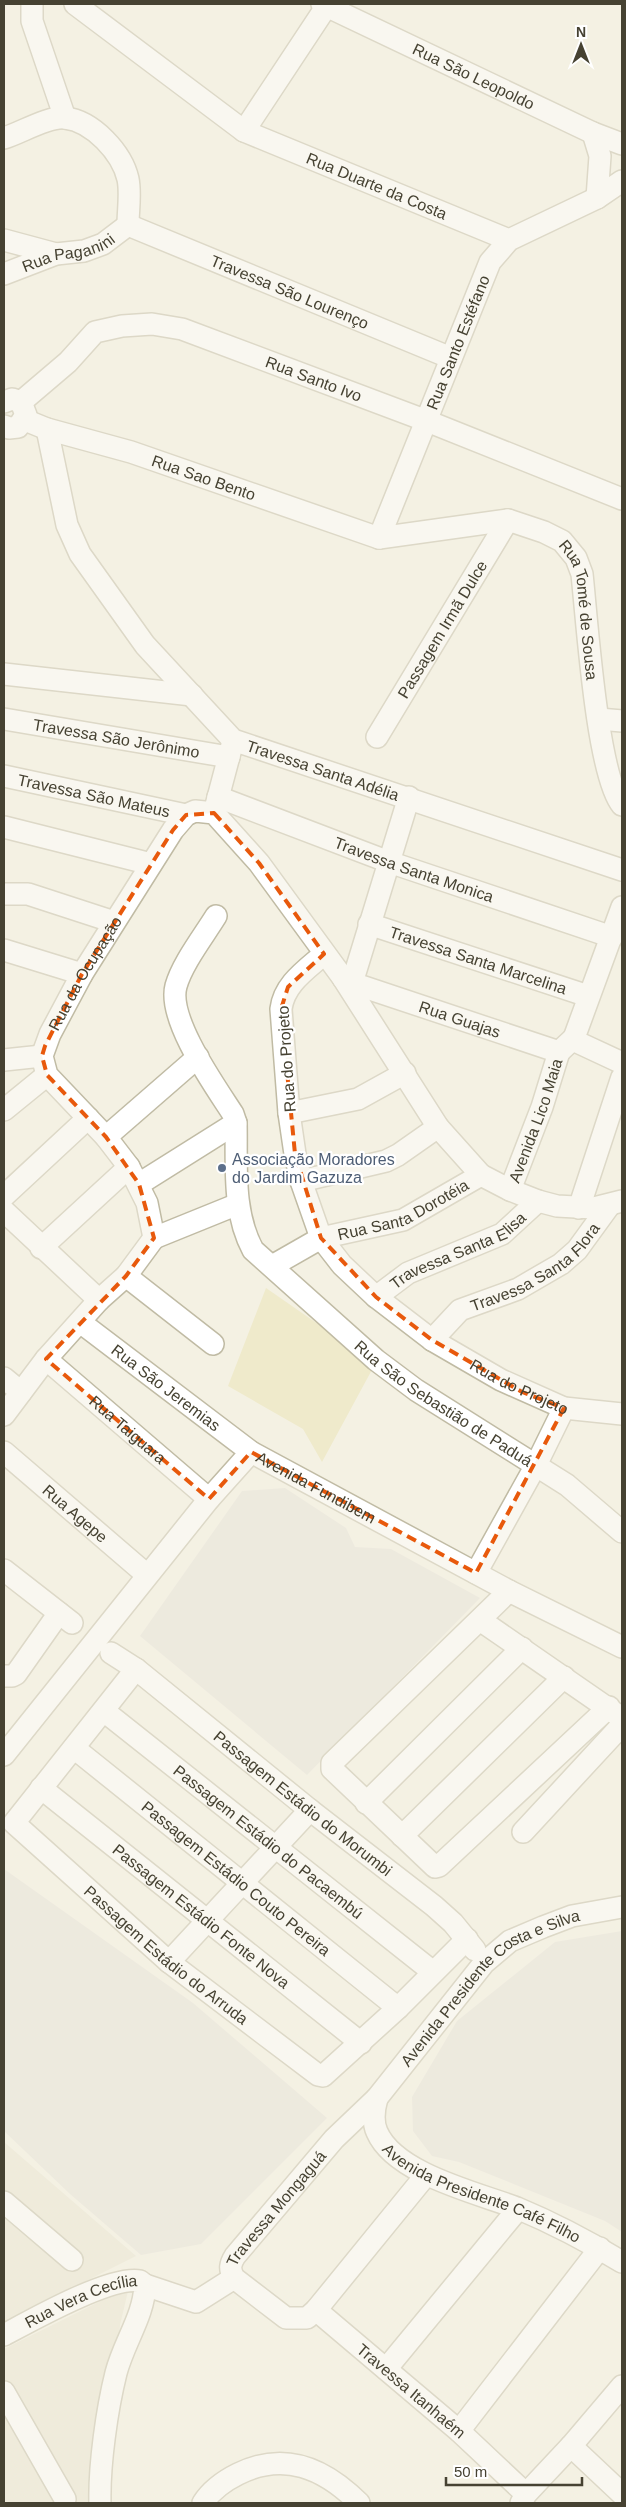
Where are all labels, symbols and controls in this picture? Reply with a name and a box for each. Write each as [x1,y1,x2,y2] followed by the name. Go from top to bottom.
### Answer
[556,20,606,70] north arrow
[576,24,586,40] text: N
[410,40,537,113] street label: Rua São Leopoldo
[304,150,449,223] street label: Rua Duarte da Costa
[20,230,118,275] street label: Rua Paganini
[208,252,371,332] street label: Travessa São Lourenço
[424,273,493,412] street label: Rua Santo Estéfano
[263,353,364,405] street label: Rua Santo Ivo
[150,452,258,504] street label: Rua Sao Bento
[556,537,601,681] street label: Rua Tomé de Sousa
[395,558,491,701] street label: Passagem Irmã Dulce
[32,716,201,761] street label: Travessa São Jerônimo
[244,737,401,804] street label: Travessa Santa Adélia
[16,771,171,820] street label: Travessa São Mateus
[332,834,496,906] street label: Travessa Santa Monica
[46,913,125,1033] street label: Rua da Ocupação
[387,923,569,997] street label: Travessa Santa Marcelina
[417,998,503,1041] street label: Rua Guajas
[274,1005,299,1113] street label: Rua do Projeto
[506,1056,565,1185] street label: Avenida Lico Maia
[232,1151,395,1186] place label: Associação Moradores do Jardim Gazuza
[216,1162,228,1174] marker: Associação Moradores do Jardim Gazuza
[336,1176,472,1243] street label: Rua Santa Dorotéia
[387,1209,529,1292] street label: Travessa Santa Elisa
[468,1220,603,1314] street label: Travessa Santa Flora
[351,1337,535,1470] street label: Rua São Sebastião de Paduá
[108,1341,223,1434] street label: Rua São Jeremias
[467,1356,571,1418] street label: Rua do Projeto
[86,1392,169,1467] street label: Rua Taiguara
[253,1448,379,1527] street label: Avenida Fundibem
[39,1481,111,1546] street label: Rua Agepe
[210,1728,395,1879] street label: Passagem Estádio do Morumbi
[170,1762,366,1922] street label: Passagem Estádio do Pacaembú
[138,1798,334,1959] street label: Passagem Estádio Couto Pereira
[109,1841,293,1992] street label: Passagem Estádio Fonte Nova
[81,1882,251,2028] street label: Passagem Estádio do Arruda
[398,1907,581,2070] street label: Avenida Presidente Costa e Silva
[379,2140,583,2246] street label: Avenida Presidente Café Filho
[223,2147,329,2269] street label: Travessa Mongaguá
[22,2272,138,2331] street label: Rua Vera Cecília
[354,2341,469,2442] street label: Travessa Itanhaém
[446,2454,582,2486] scale bar
[454,2463,487,2480] text: 50 m

